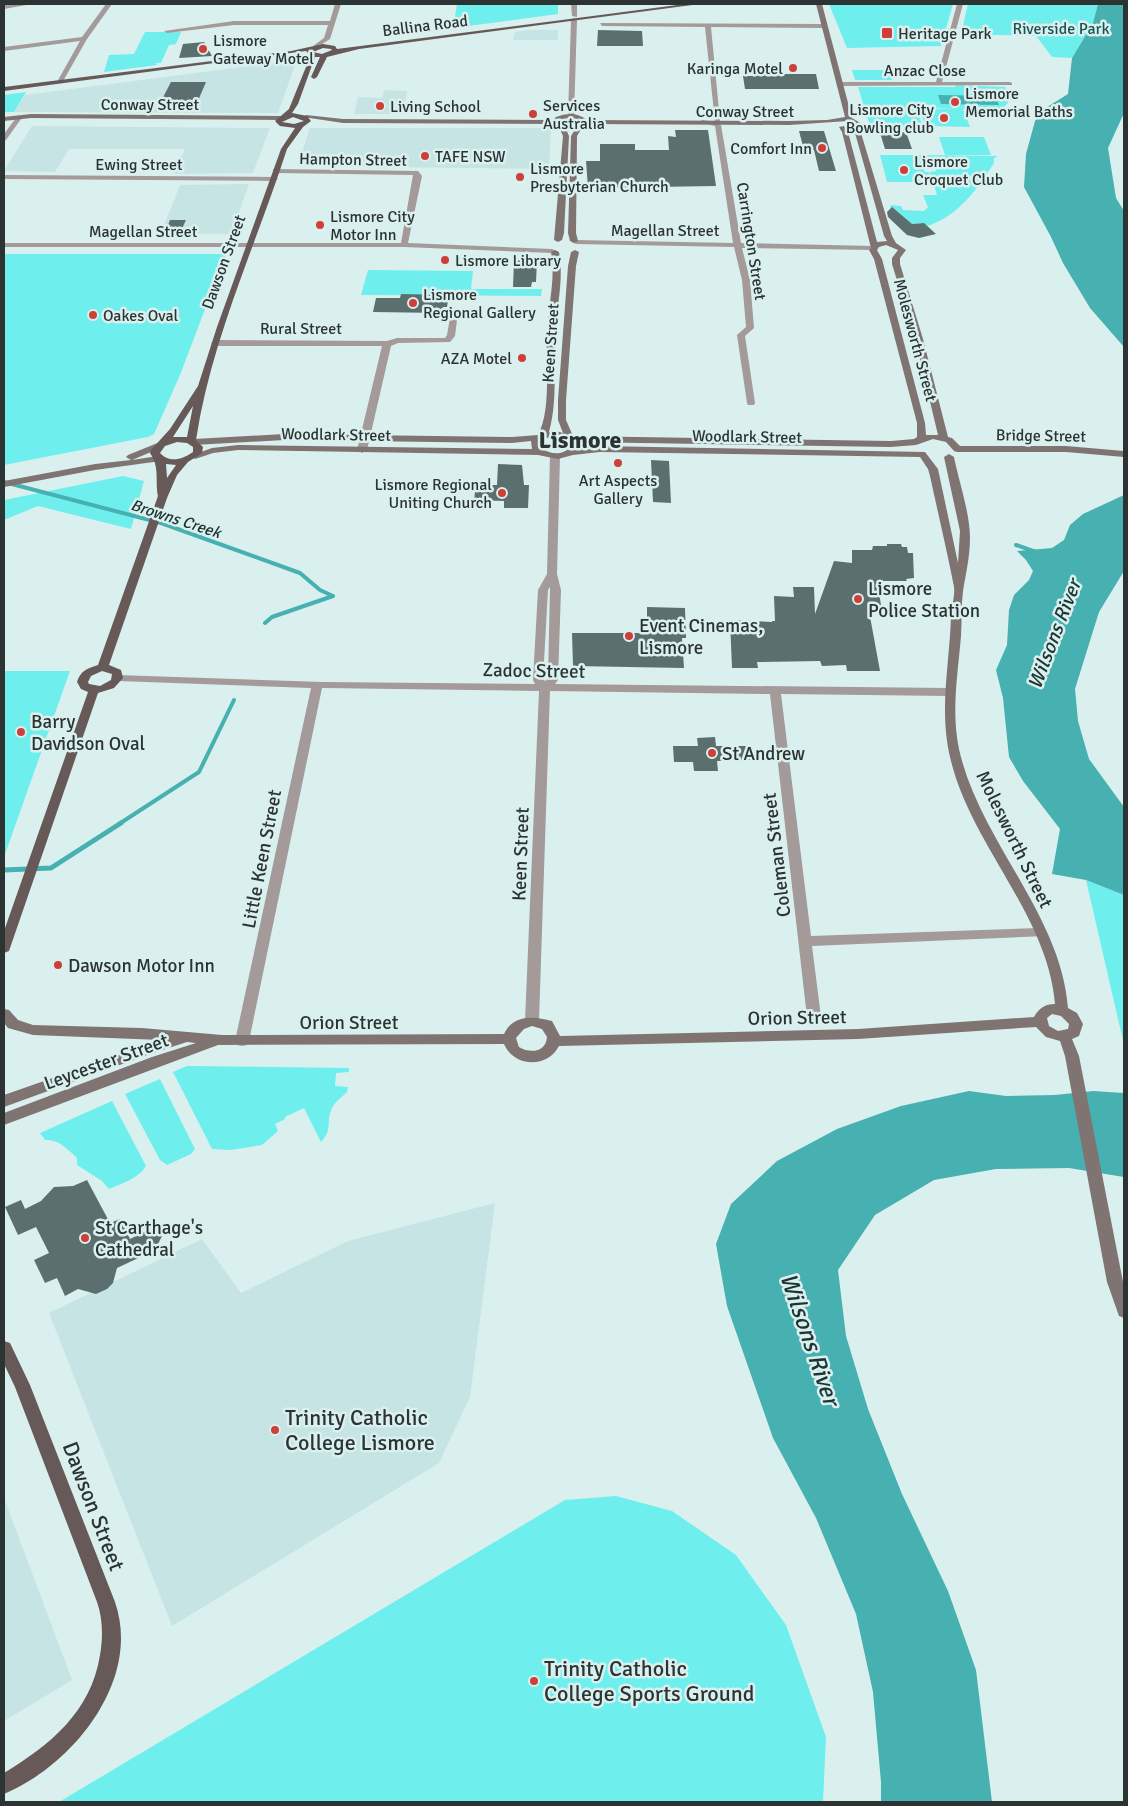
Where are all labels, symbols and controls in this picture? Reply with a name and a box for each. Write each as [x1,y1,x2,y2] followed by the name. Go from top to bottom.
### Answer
[381,11,469,41] street label: Ballina Road
[1013,19,1109,39] park label: Riverside Park
[898,24,992,44] place label: Heritage Park
[880,26,894,40] marker: Heritage Park
[213,31,314,69] place label: Lismore Gateway Motel
[197,43,209,55] marker: Lismore Gateway Motel
[687,59,783,79] place label: Karinga Motel
[884,61,966,81] street label: Anzac Close
[787,62,799,74] marker: Karinga Motel
[965,84,1073,122] place label: Lismore Memorial Baths
[101,95,200,115] street label: Conway Street
[543,96,605,134] place label: Services Australia
[949,96,961,108] marker: Lismore Memorial Baths
[390,97,481,117] place label: Living School
[374,100,386,112] marker: Living School
[846,100,935,138] place label: Lismore City Bowling club
[696,102,795,122] street label: Conway Street
[527,108,539,120] marker: Services Australia
[938,112,950,124] marker: Lismore City Bowling club
[730,139,812,159] place label: Comfort Inn
[816,142,828,154] marker: Comfort Inn
[435,147,506,167] place label: TAFE NSW
[299,149,407,171] street label: Hampton Street
[419,150,431,162] marker: TAFE NSW
[914,152,1003,190] place label: Lismore Croquet Club
[95,155,183,175] street label: Ewing Street
[530,159,669,197] place label: Lismore Presbyterian Church
[898,164,910,176] marker: Lismore Croquet Club
[514,171,526,183] marker: Lismore Presbyterian Church
[732,181,770,302] street label: Carrington Street
[330,207,415,245] place label: Lismore City Motor Inn
[198,212,250,312] street label: Dawson Street
[314,219,326,231] marker: Lismore City Motor Inn
[611,221,720,241] street label: Magellan Street
[89,222,198,242] street label: Magellan Street
[455,251,562,271] place label: Lismore Library
[439,254,451,266] marker: Lismore Library
[889,277,941,404] street label: Molesworth Street
[423,285,536,323] place label: Lismore Regional Gallery
[407,297,419,309] marker: Lismore Regional Gallery
[538,302,564,383] street label: Keen Street
[103,306,179,326] place label: Oakes Oval
[87,309,99,321] marker: Oakes Oval
[260,319,342,339] street label: Rural Street
[441,349,512,369] place label: AZA Motel
[516,352,528,364] marker: AZA Motel
[281,424,392,446] street label: Woodlark Street
[538,425,622,455] district label: Lismore
[996,425,1087,447] street label: Bridge Street
[692,426,803,448] street label: Woodlark Street
[612,457,624,469] marker: Art Aspects Gallery
[579,471,657,509] place label: Art Aspects Gallery
[374,475,492,513] place label: Lismore Regional Uniting Church
[496,487,508,499] marker: Lismore Regional Uniting Church
[128,495,225,543] water label: Browns Creek
[1022,574,1088,692] water label: Wilsons River
[868,577,980,623] place label: Lismore Police Station
[852,593,864,605] marker: Lismore Police Station
[639,614,763,660] place label: Event Cinemas, Lismore
[623,630,635,642] marker: Event Cinemas, Lismore
[483,658,586,684] street label: Zadoc Street
[31,710,145,756] place label: Barry Davidson Oval
[15,726,27,738] marker: Barry Davidson Oval
[722,742,805,766] place label: St Andrew
[706,747,718,759] marker: St Andrew
[970,767,1058,912] street label: Molesworth Street
[237,787,287,931] street label: Little Keen Street
[757,791,797,918] street label: Coleman Street
[507,806,535,901] street label: Keen Street
[68,954,215,978] place label: Dawson Motor Inn
[52,959,64,971] marker: Dawson Motor Inn
[747,1005,847,1031] street label: Orion Street
[300,1011,399,1035] street label: Orion Street
[41,1028,172,1096] street label: Leycester Street
[95,1216,203,1262] place label: St Carthage's Cathedral
[79,1232,91,1244] marker: St Carthage's Cathedral
[773,1269,848,1412] water label: Wilsons River
[285,1404,435,1456] place label: Trinity Catholic College Lismore
[269,1424,281,1436] marker: Trinity Catholic College Lismore
[57,1438,131,1575] street label: Dawson Street
[544,1655,755,1707] place label: Trinity Catholic College Sports Ground
[528,1675,540,1687] marker: Trinity Catholic College Sports Ground

